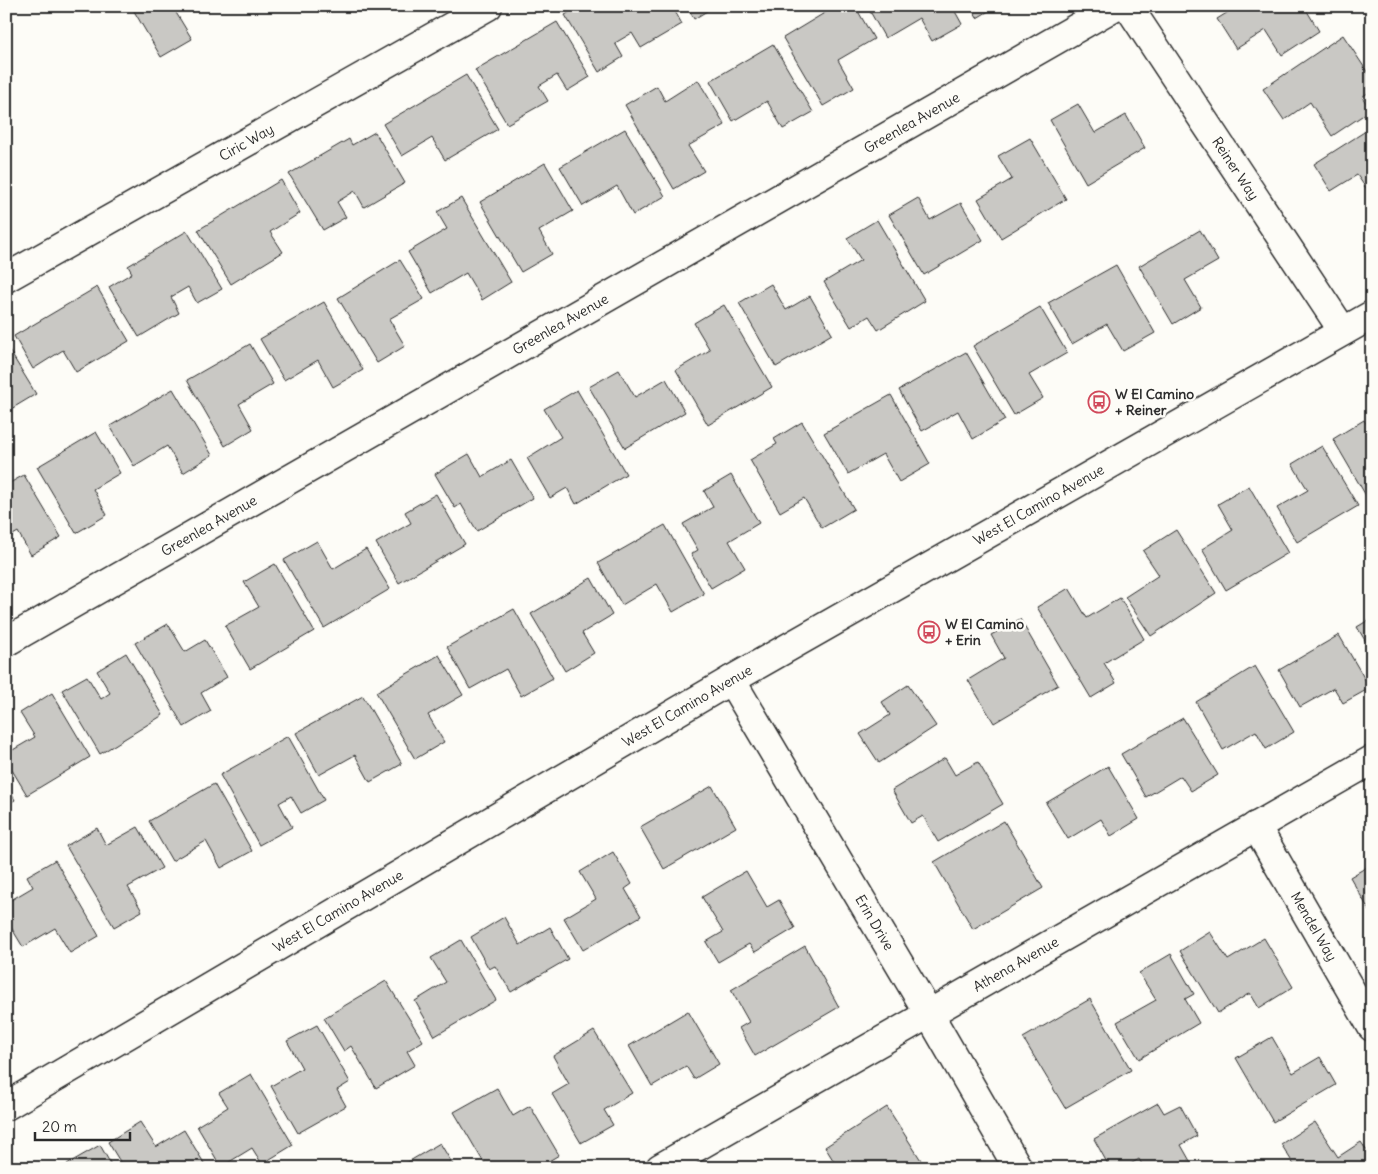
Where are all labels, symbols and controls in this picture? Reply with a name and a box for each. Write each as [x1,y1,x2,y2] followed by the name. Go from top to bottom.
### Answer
[860,88,963,157] street label: Greenlea Avenue
[216,120,277,165] street label: Ciric Way
[1208,134,1263,204] street label: Reiner Way
[509,290,611,359] street label: Greenlea Avenue
[1115,385,1194,419] place label: W El Camino + Reiner
[1087,390,1111,414] bus stop icon: W El Camino + Reiner
[970,460,1107,549] street label: West El Camino Avenue
[158,491,260,560] street label: Greenlea Avenue
[945,615,1024,649] place label: W El Camino + Erin
[917,620,941,644] bus stop icon: W El Camino + Erin
[619,661,755,751] street label: West El Camino Avenue
[270,866,406,956] street label: West El Camino Avenue
[1287,889,1341,964] street label: Mendel Way
[851,891,898,954] street label: Erin Drive
[970,933,1062,996] street label: Athena Avenue
[35,1109,130,1141] scale bar
[42,1117,77,1136] text: 20 m

